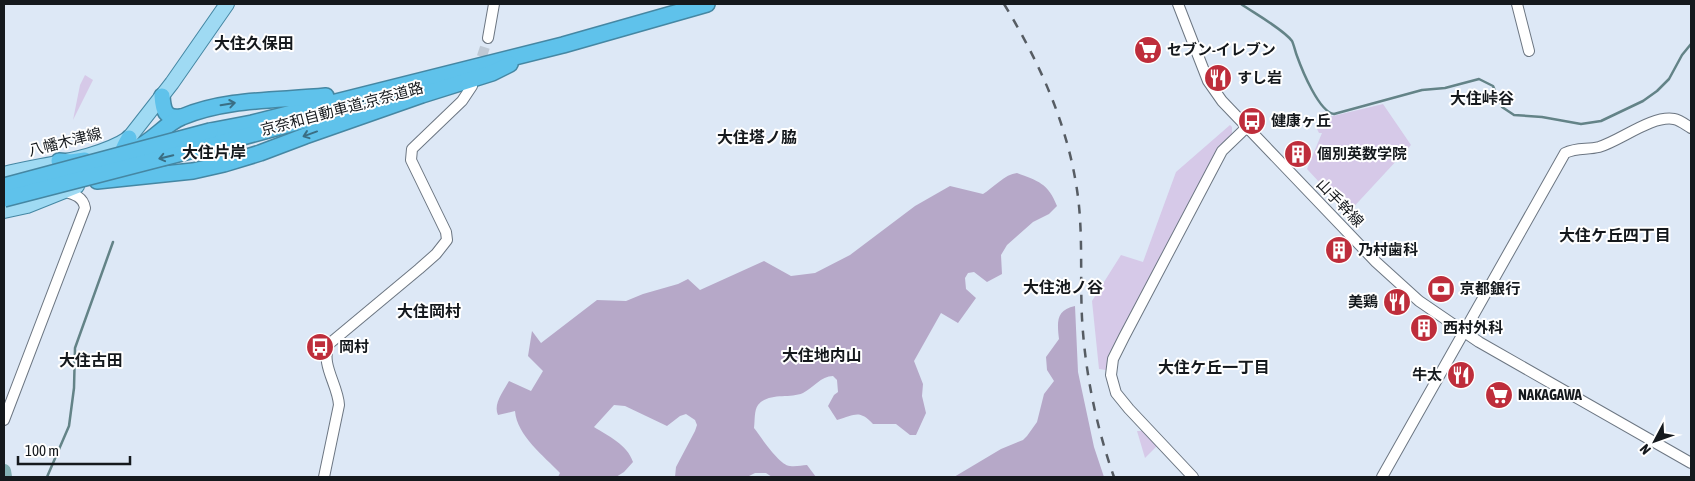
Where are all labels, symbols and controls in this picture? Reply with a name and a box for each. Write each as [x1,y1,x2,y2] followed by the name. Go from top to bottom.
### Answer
[214,34,294,52] district label: 大住久保田
[1133,35,1163,65] supermarket icon: セブン-イレブン
[1167,41,1276,58] place label: セブン-イレブン
[1203,63,1233,93] restaurant icon: すし岩
[1237,69,1282,86] place label: すし岩
[259,79,425,138] street label: 京奈和自動車道;京奈道路
[1450,89,1514,107] district label: 大住峠谷
[220,99,236,109] one-way arrow
[1237,106,1267,136] bus stop icon: 健康ヶ丘
[1271,112,1331,129] place label: 健康ヶ丘
[26,124,103,159] street label: 八幡木津線
[717,128,797,146] district label: 大住塔ノ脇
[303,130,318,139] one-way arrow
[1283,139,1313,169] building icon: 個別英数学院
[182,143,246,161] district label: 大住片岸
[1317,145,1407,162] place label: 個別英数学院
[159,153,175,162] one-way arrow
[1313,175,1367,230] street label: 山手幹線
[1559,226,1671,244] district label: 大住ケ丘四丁目
[1324,235,1354,265] building icon: 乃村歯科
[1358,241,1418,258] place label: 乃村歯科
[1426,274,1456,304] bank icon: 京都銀行
[1023,278,1103,296] district label: 大住池ノ谷
[1460,280,1520,297] place label: 京都銀行
[1382,287,1412,317] restaurant icon: 美鶏
[1348,293,1378,310] place label: 美鶏
[397,302,461,320] district label: 大住岡村
[1409,313,1439,343] building icon: 西村外科
[1443,319,1503,336] place label: 西村外科
[305,332,335,362] bus stop icon: 岡村
[339,338,369,355] place label: 岡村
[782,346,862,364] district label: 大住地内山
[59,351,123,369] district label: 大住古田
[1158,358,1270,376] district label: 大住ケ丘一丁目
[1446,360,1476,390] restaurant icon: 牛太
[1412,366,1442,383] place label: 牛太
[1484,380,1514,410] supermarket icon: NAKAGAWA
[1518,386,1582,403] place label: NAKAGAWA
[1630,416,1680,466] north arrow
[18,434,130,466] scale bar
[1636,441,1654,458] text: N
[25,442,59,459] text: 100 m

